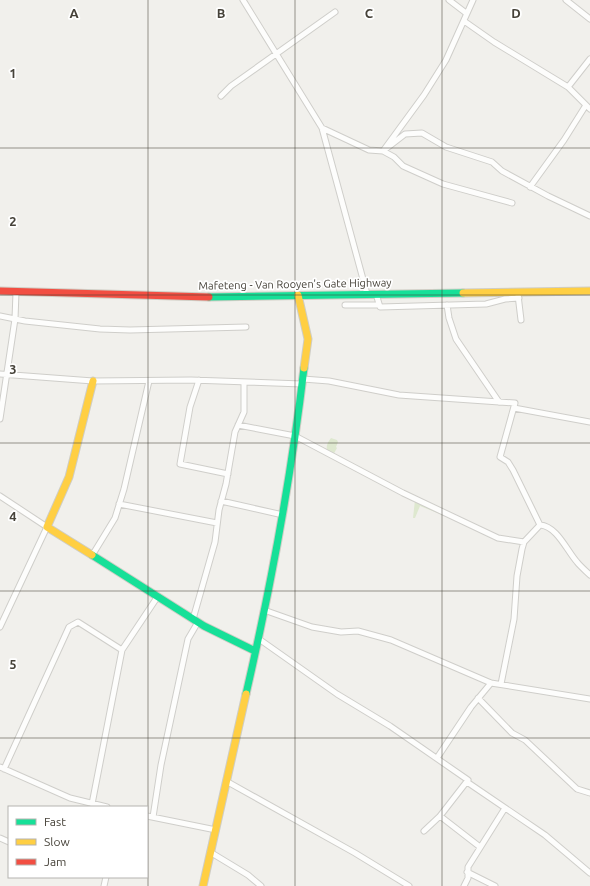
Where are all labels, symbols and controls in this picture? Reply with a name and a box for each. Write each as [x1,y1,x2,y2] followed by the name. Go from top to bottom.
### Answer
[69,6,79,20] text: A
[217,6,226,20] text: B
[365,6,374,20] text: C
[511,6,521,20] text: D
[9,66,17,80] text: 1
[9,214,17,228] text: 2
[198,276,392,292] street label: Mafeteng - Van Rooyen's Gate Highway
[9,362,17,376] text: 3
[9,509,17,523] text: 4
[9,657,17,671] text: 5
[8,806,148,878] legend
[44,815,66,828] text: Fast
[44,835,70,848] text: Slow
[44,855,66,868] text: Jam

